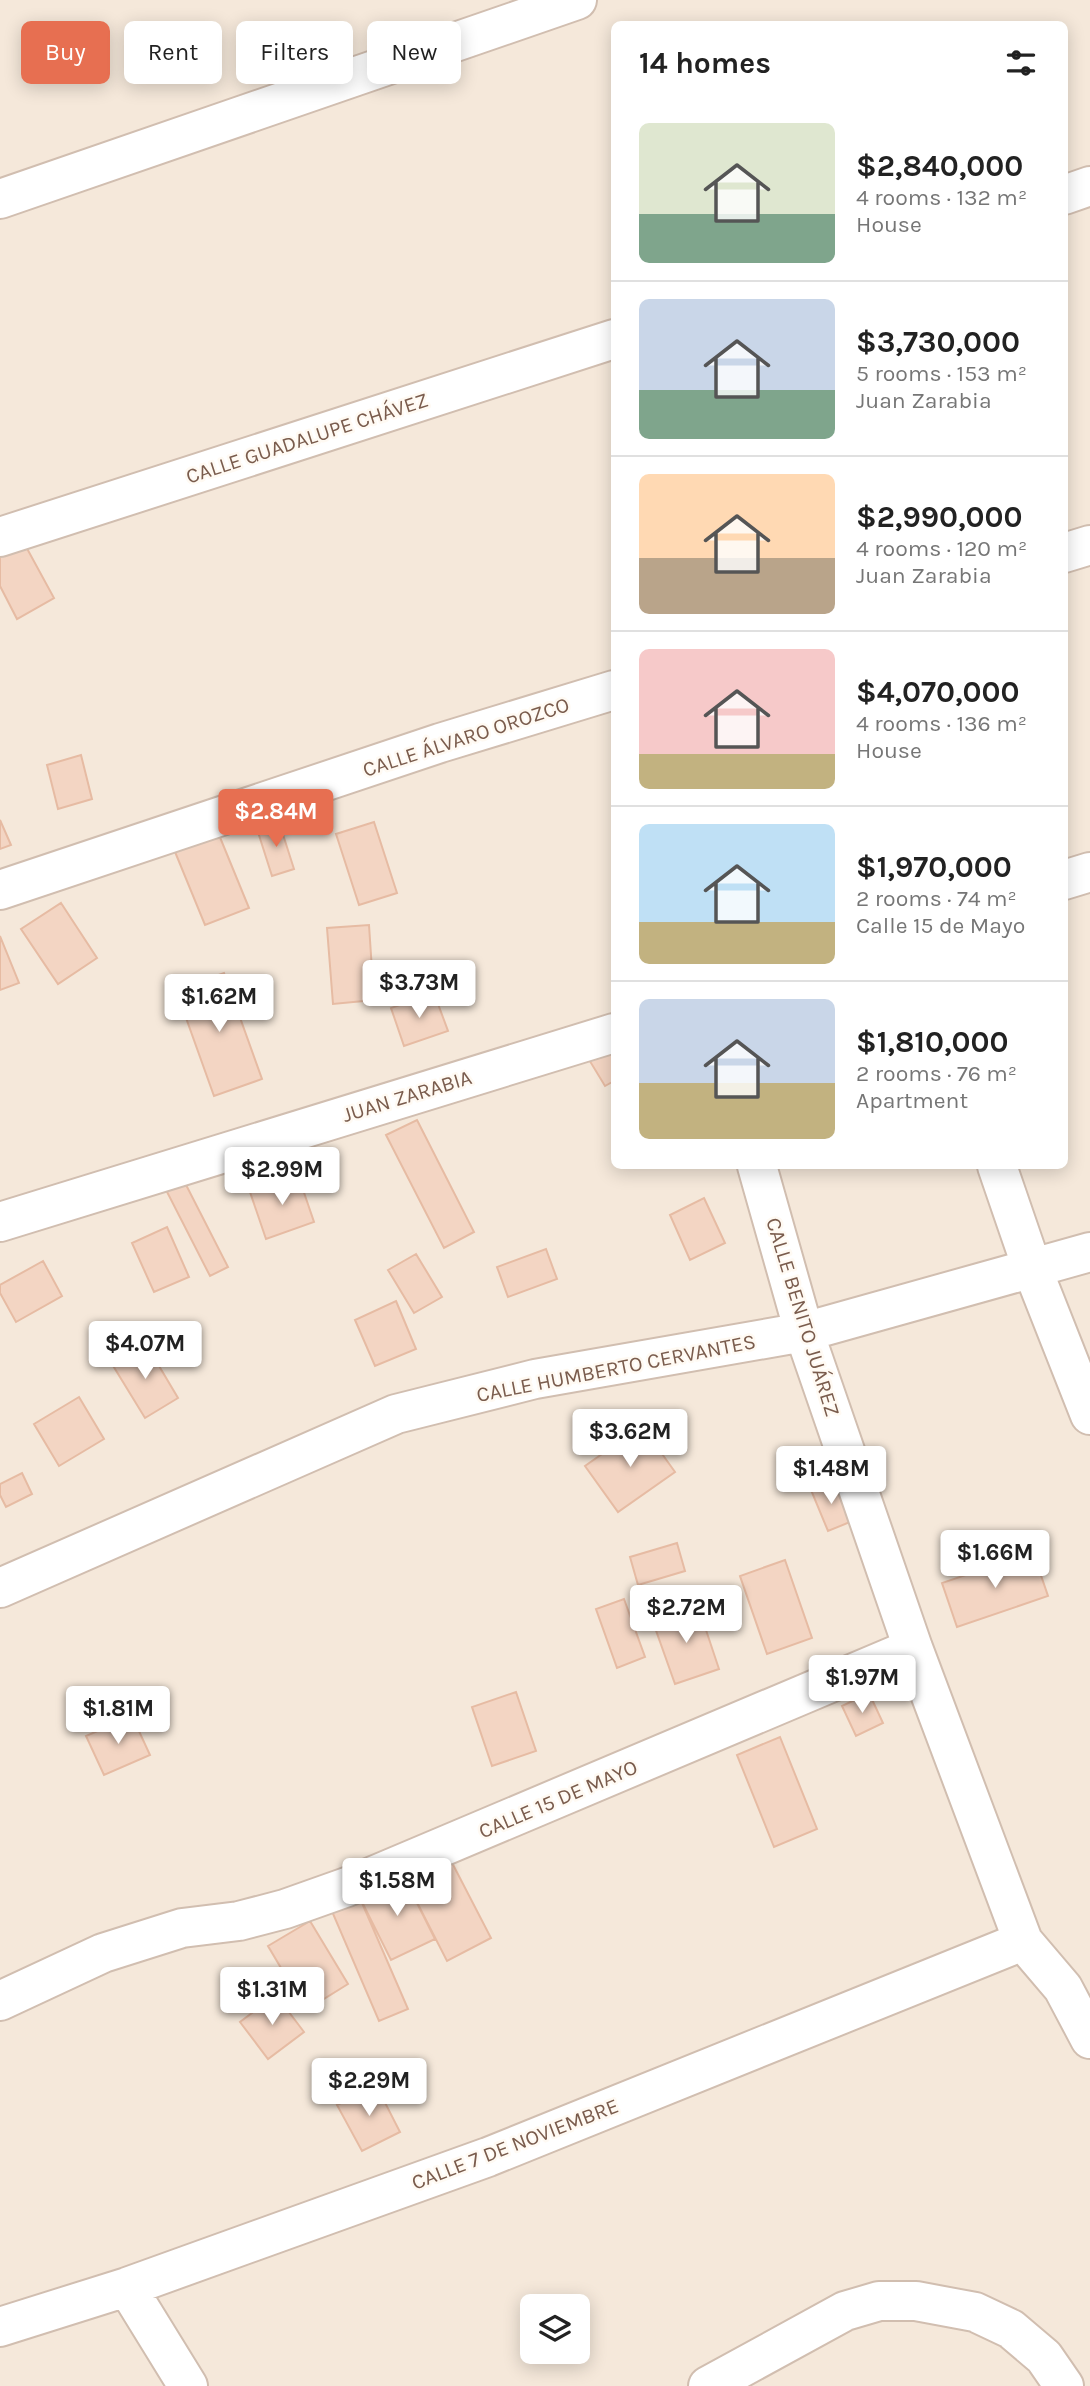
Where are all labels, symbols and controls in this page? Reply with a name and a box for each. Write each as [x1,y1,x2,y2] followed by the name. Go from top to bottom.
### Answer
[21,21,110,84] chip: Buy
[124,21,222,84] chip: Rent
[236,21,353,84] chip: Filters
[367,21,461,84] chip: New
[1002,44,1040,82] icon: filters
[639,45,771,81] text: 14 homes
[856,148,1023,184] text: $2,840,000
[695,151,779,235] icon: home
[856,184,1027,211] text: 4 rooms · 132 m²
[856,211,922,238] text: House
[856,324,1020,360] text: $3,730,000
[695,327,779,411] icon: home
[856,360,1027,387] text: 5 rooms · 153 m²
[856,387,992,414] text: Juan Zarabia
[183,388,431,488] street label: CALLE GUADALUPE CHÁVEZ
[856,499,1023,535] text: $2,990,000
[695,502,779,586] icon: home
[856,535,1027,562] text: 4 rooms · 120 m²
[856,562,992,589] text: Juan Zarabia
[856,674,1020,710] text: $4,070,000
[695,677,779,761] icon: home
[360,692,572,782] street label: CALLE ÁLVARO OROZCO
[856,710,1027,737] text: 4 rooms · 136 m²
[856,737,922,764] text: House
[219,790,333,849] pin: $2.84M
[234,798,318,825] text: $2.84M
[856,849,1012,885] text: $1,970,000
[695,852,779,936] icon: home
[856,885,1017,912] text: 2 rooms · 74 m²
[856,912,1025,939] text: Calle 15 de Mayo
[362,960,476,1020] pin: $3.73M
[379,969,459,996] text: $3.73M
[162,974,276,1034] pin: $1.62M
[181,983,257,1010] text: $1.62M
[856,1024,1009,1060] text: $1,810,000
[695,1027,779,1111] icon: home
[856,1060,1017,1087] text: 2 rooms · 76 m²
[339,1065,475,1127] street label: JUAN ZARABIA
[856,1087,968,1114] text: Apartment
[225,1148,339,1207] pin: $2.99M
[241,1156,323,1183] text: $2.99M
[761,1215,845,1419] street label: CALLE BENITO JUÁREZ
[88,1322,202,1381] pin: $4.07M
[474,1329,758,1407] street label: CALLE HUMBERTO CERVANTES
[105,1330,185,1357] text: $4.07M
[573,1410,687,1469] pin: $3.62M
[588,1418,672,1445] text: $3.62M
[774,1446,888,1506] pin: $1.48M
[792,1455,870,1482] text: $1.48M
[938,1530,1052,1590] pin: $1.66M
[956,1539,1034,1566] text: $1.66M
[629,1586,743,1645] pin: $2.72M
[646,1594,726,1621] text: $2.72M
[805,1656,919,1715] pin: $1.97M
[825,1664,899,1691] text: $1.97M
[61,1686,175,1746] pin: $1.81M
[82,1695,154,1722] text: $1.81M
[475,1755,641,1843] street label: CALLE 15 DE MAYO
[340,1858,454,1918] pin: $1.58M
[358,1867,436,1894] text: $1.58M
[215,1968,329,2027] pin: $1.31M
[236,1976,308,2003] text: $1.31M
[312,2058,426,2118] pin: $2.29M
[328,2067,410,2094] text: $2.29M
[408,2093,622,2195] street label: CALLE 7 DE NOVIEMBRE
[520,2294,590,2364] map controls
[520,2294,590,2364] button: layers

